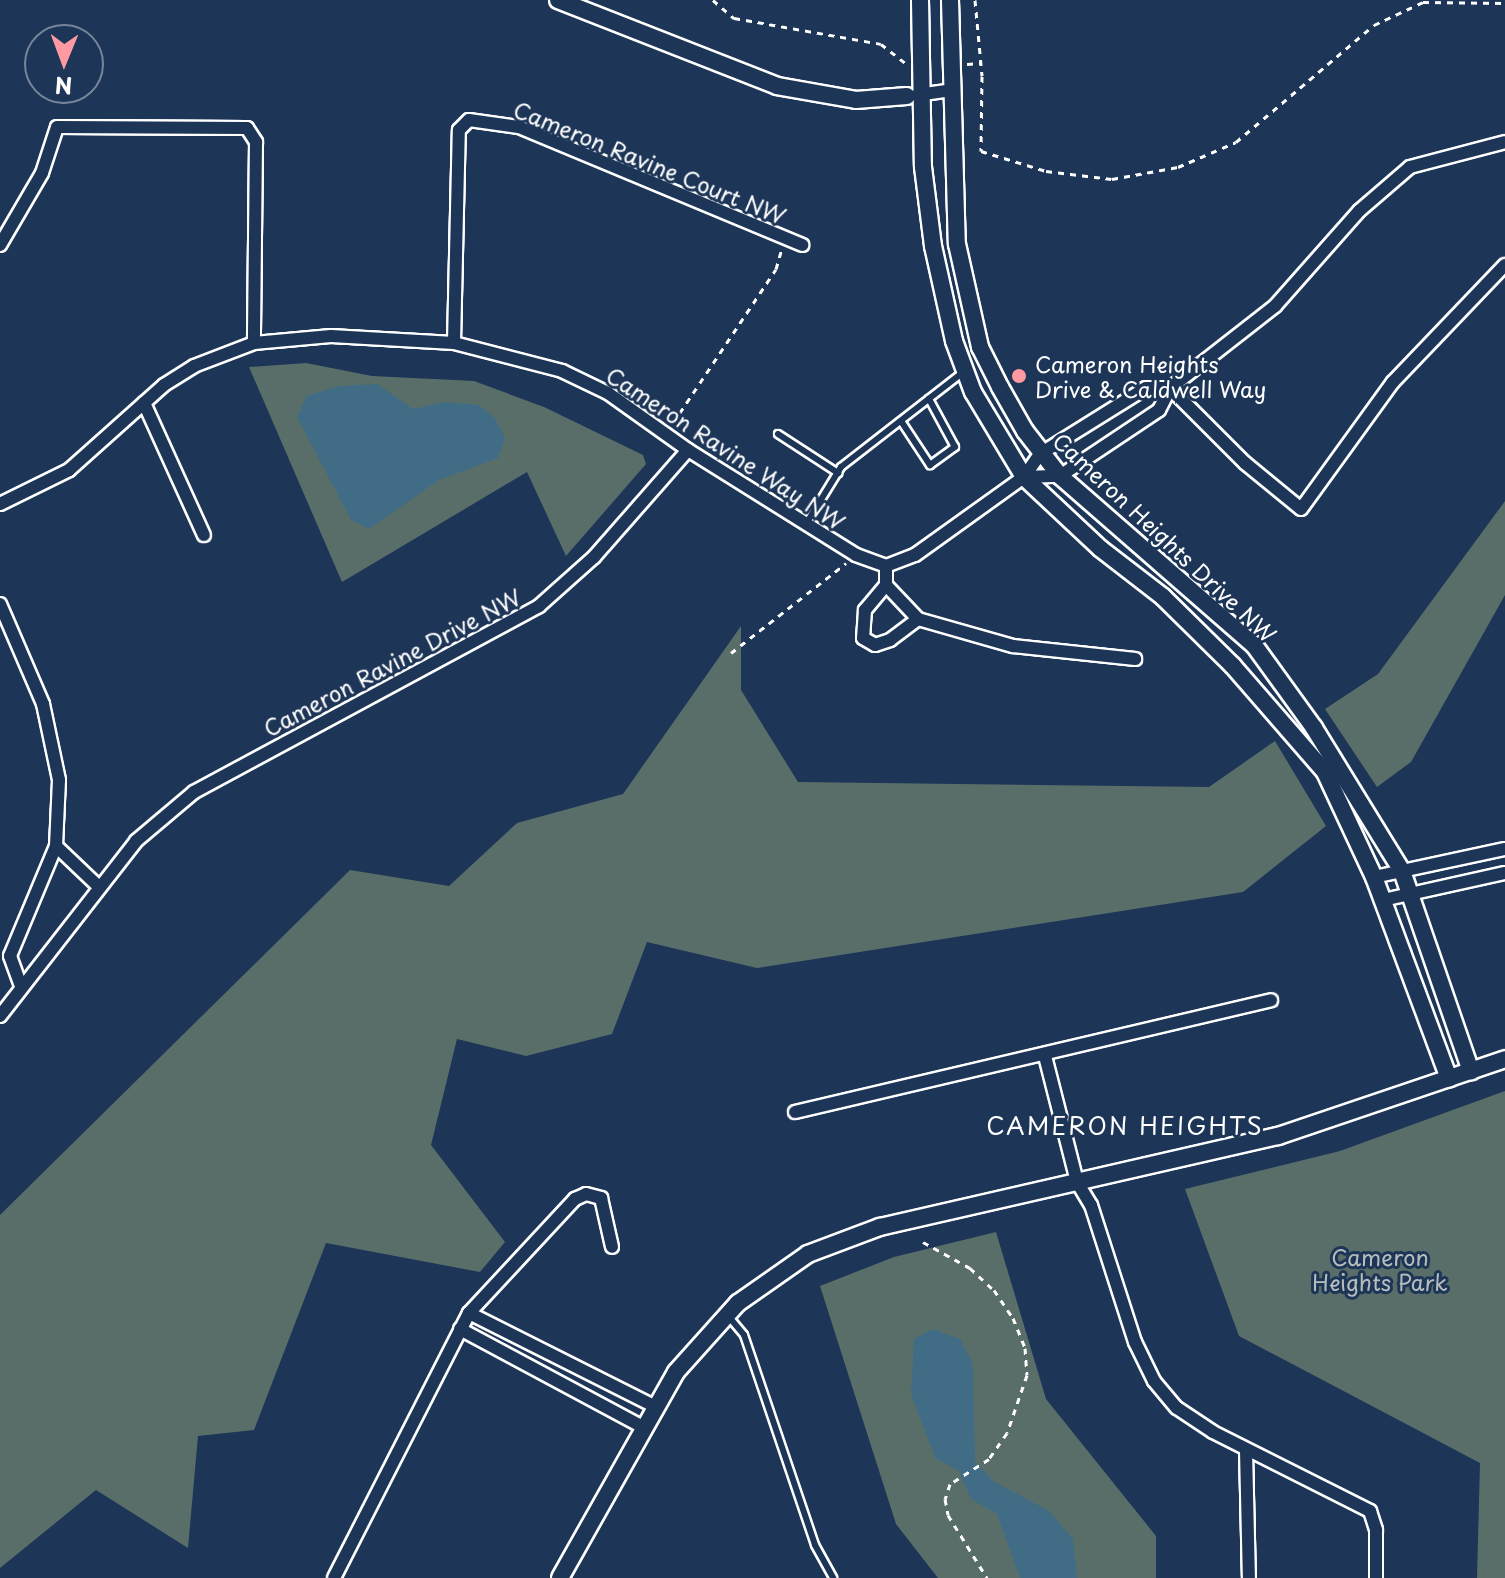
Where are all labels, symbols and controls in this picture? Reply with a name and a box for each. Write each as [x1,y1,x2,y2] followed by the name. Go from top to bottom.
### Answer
[24,24,104,104] north arrow
[55,70,73,103] text: N
[510,95,790,229] street label: Cameron Ravine Court NW
[1035,350,1267,402] place label: Cameron Heights Drive & Caldwell Way
[602,361,850,535] street label: Cameron Ravine Way NW
[1010,367,1028,385] marker: Cameron Heights Drive & Caldwell Way
[1049,427,1281,647] street label: Cameron Heights Drive NW
[259,583,525,741] street label: Cameron Ravine Drive NW
[987,1112,1263,1140] district label: CAMERON HEIGHTS
[1313,1243,1447,1294] park label: Cameron Heights Park

